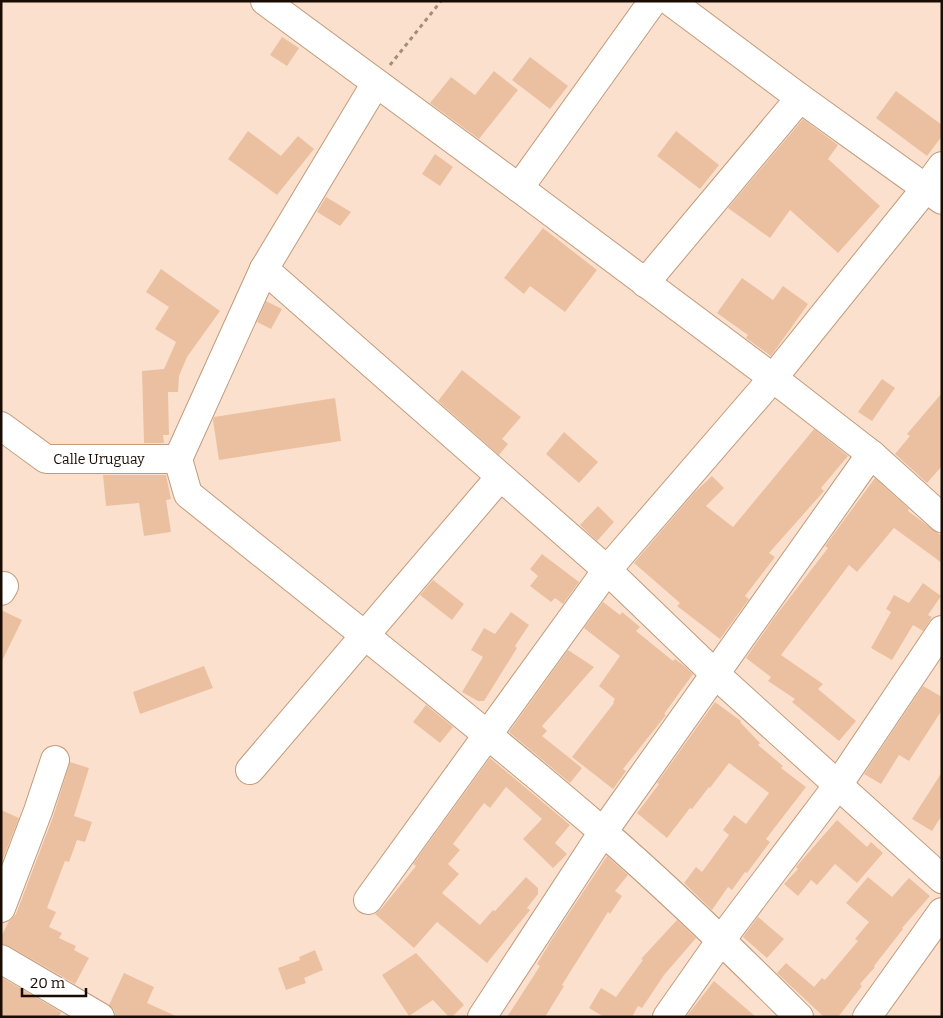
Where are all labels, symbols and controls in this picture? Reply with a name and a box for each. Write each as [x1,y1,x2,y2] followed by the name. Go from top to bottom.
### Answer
[53,451,145,468] street label: Calle Uruguay
[22,966,86,998] scale bar
[30,974,66,992] text: 20 m

